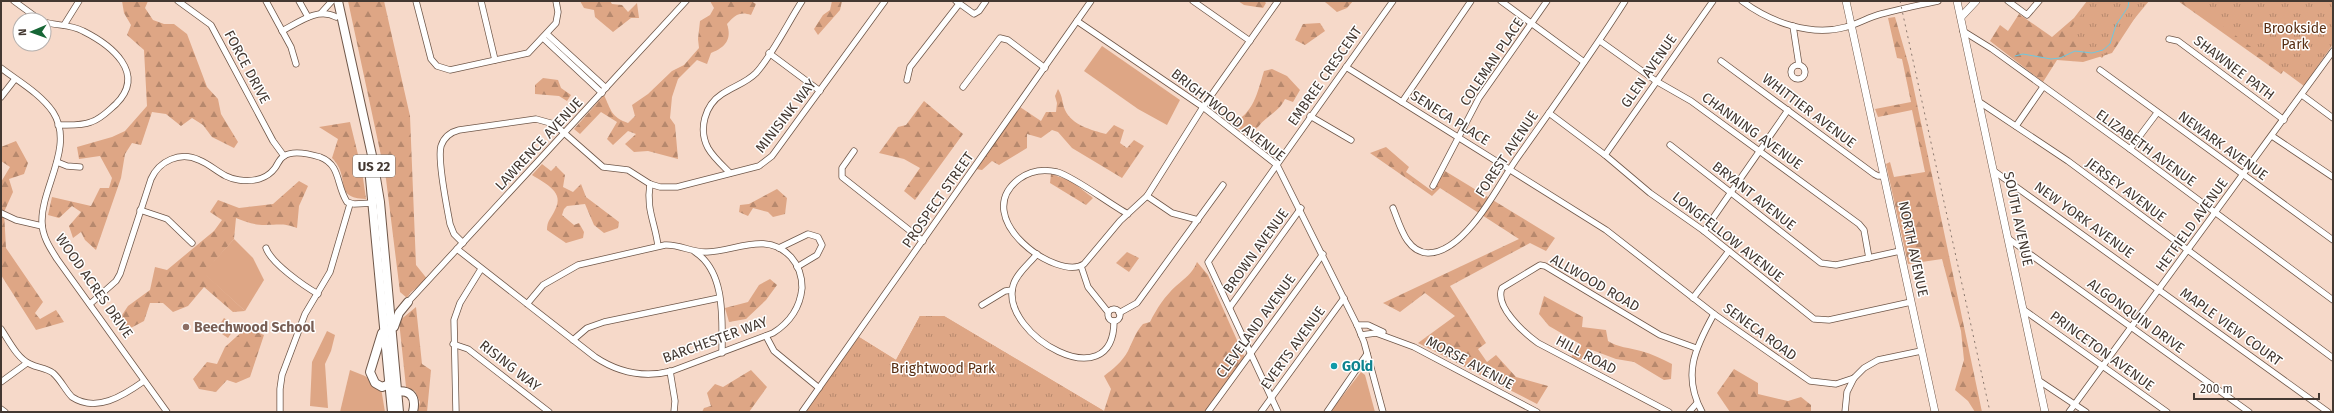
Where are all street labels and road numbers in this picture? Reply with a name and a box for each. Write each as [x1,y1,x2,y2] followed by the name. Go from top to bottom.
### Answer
[1456,15,1528,109] street label: COLEMAN PLACE
[1284,22,1366,129] street label: EMBREE CRESCENT
[221,27,273,107] street label: FORCE DRIVE
[1617,31,1681,111] street label: GLEN AVENUE
[2190,32,2278,104] street label: SHAWNEE PATH
[1168,65,1288,165] street label: BRIGHTWOOD AVENUE
[1759,70,1859,152] street label: WHITTIER AVENUE
[752,76,820,156] street label: MINISINK WAY
[1407,87,1493,149] street label: SENECA PLACE
[1698,89,1806,173] street label: CHANNING AVENUE
[492,94,586,194] street label: LAWRENCE AVENUE
[2093,106,2199,190] street label: ELIZABETH AVENUE
[1472,108,1542,200] street label: FOREST AVENUE
[2175,108,2271,184] street label: NEWARK AVENUE
[899,148,978,251] street label: PROSPECT STREET
[2083,154,2169,226] street label: JERSEY AVENUE
[353,155,395,177] road number: US 22
[1709,158,1799,234] street label: BRYANT AVENUE
[2000,170,2036,268] street label: SOUTH AVENUE
[2152,175,2232,275] street label: HETFIELD AVENUE
[2031,178,2137,262] street label: NEW YORK AVENUE
[1669,188,1787,286] street label: LONGFELLOW AVENUE
[1895,200,1931,298] street label: NORTH AVENUE
[1219,205,1293,297] street label: BROWN AVENUE
[52,231,136,341] street label: WOOD ACRES DRIVE
[1547,251,1643,315] street label: ALLWOOD ROAD
[1213,271,1299,381] street label: CLEVELAND AVENUE
[2084,275,2188,357] street label: ALGONQUIN DRIVE
[2177,284,2286,370] street label: MAPLE VIEW COURT
[1720,300,1800,364] street label: SENECA ROAD
[1257,303,1329,393] street label: EVERTS AVENUE
[2047,307,2157,395] street label: PRINCETON AVENUE
[660,313,770,367] street label: BARCHESTER WAY
[1553,332,1619,378] street label: HILL ROAD
[1423,333,1517,393] street label: MORSE AVENUE
[476,337,544,395] street label: RISING WAY

